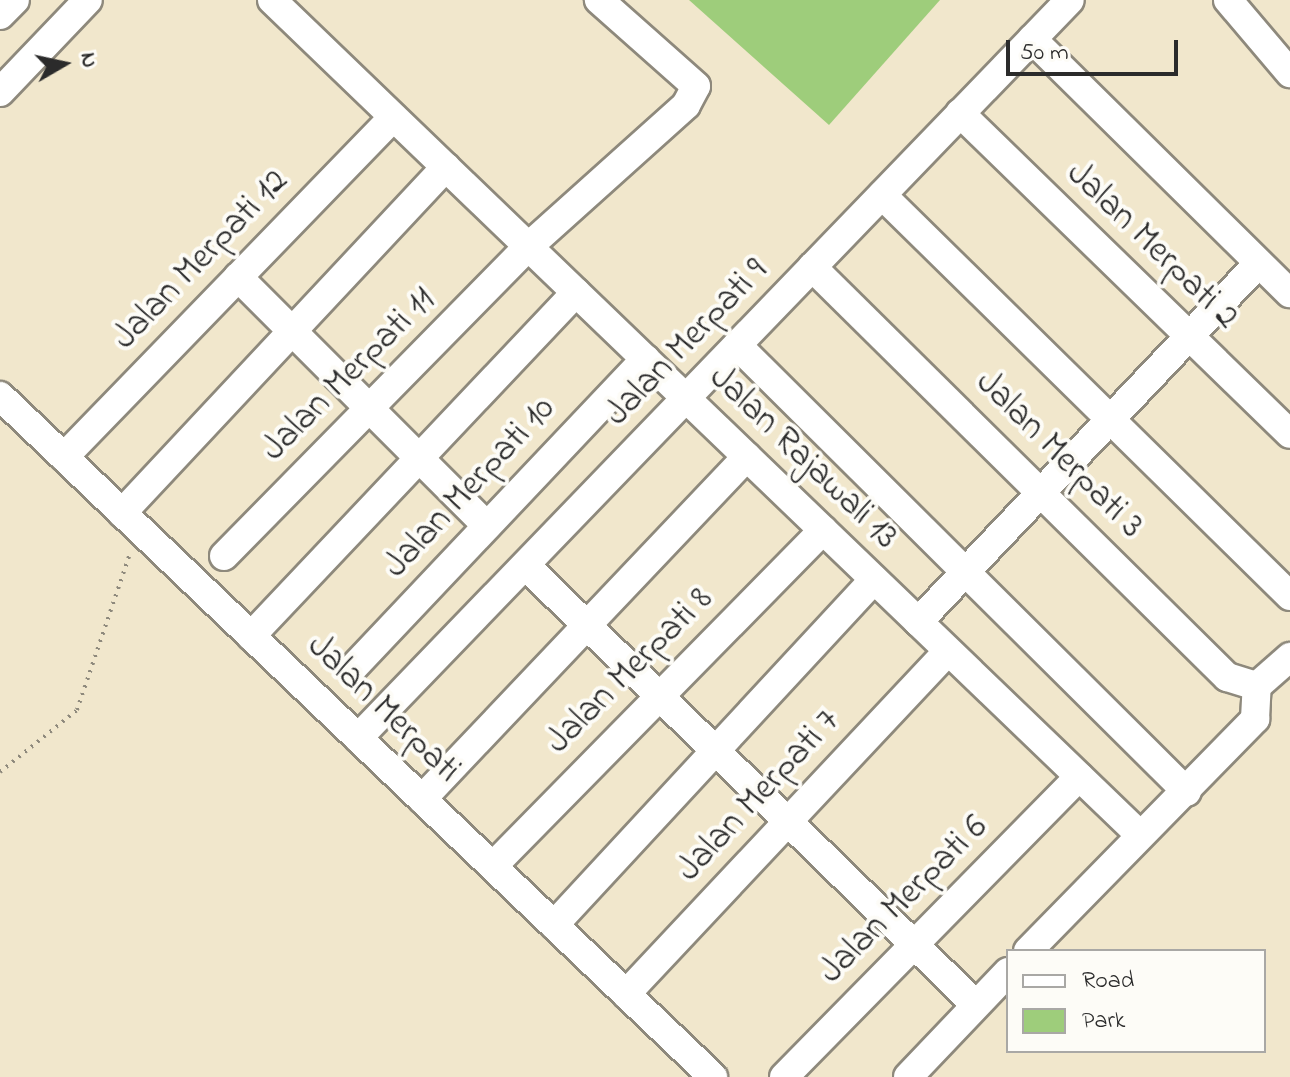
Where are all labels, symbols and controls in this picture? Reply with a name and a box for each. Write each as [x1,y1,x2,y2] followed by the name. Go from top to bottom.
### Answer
[24,24,104,104] north arrow
[1010,24,1182,74] scale bar
[1020,36,1069,71] text: 50 m
[71,50,105,70] text: N
[1057,153,1247,339] street label: Jalan Merpati 2
[104,161,298,359] street label: Jalan Merpati 12
[597,250,777,436] street label: Jalan Merpati 9
[253,279,445,471] street label: Jalan Merpati 11
[699,357,907,559] street label: Jalan Rajawali 13
[966,362,1152,548] street label: Jalan Merpati 3
[375,388,565,588] street label: Jalan Merpati 10
[537,578,723,764] street label: Jalan Merpati 8
[298,625,468,793] street label: Jalan Merpati
[668,701,850,891] street label: Jalan Merpati 7
[811,807,997,993] street label: Jalan Merpati 6
[1006,949,1266,1053] legend
[1082,964,1134,999] text: Road
[1082,1004,1125,1039] text: Park

